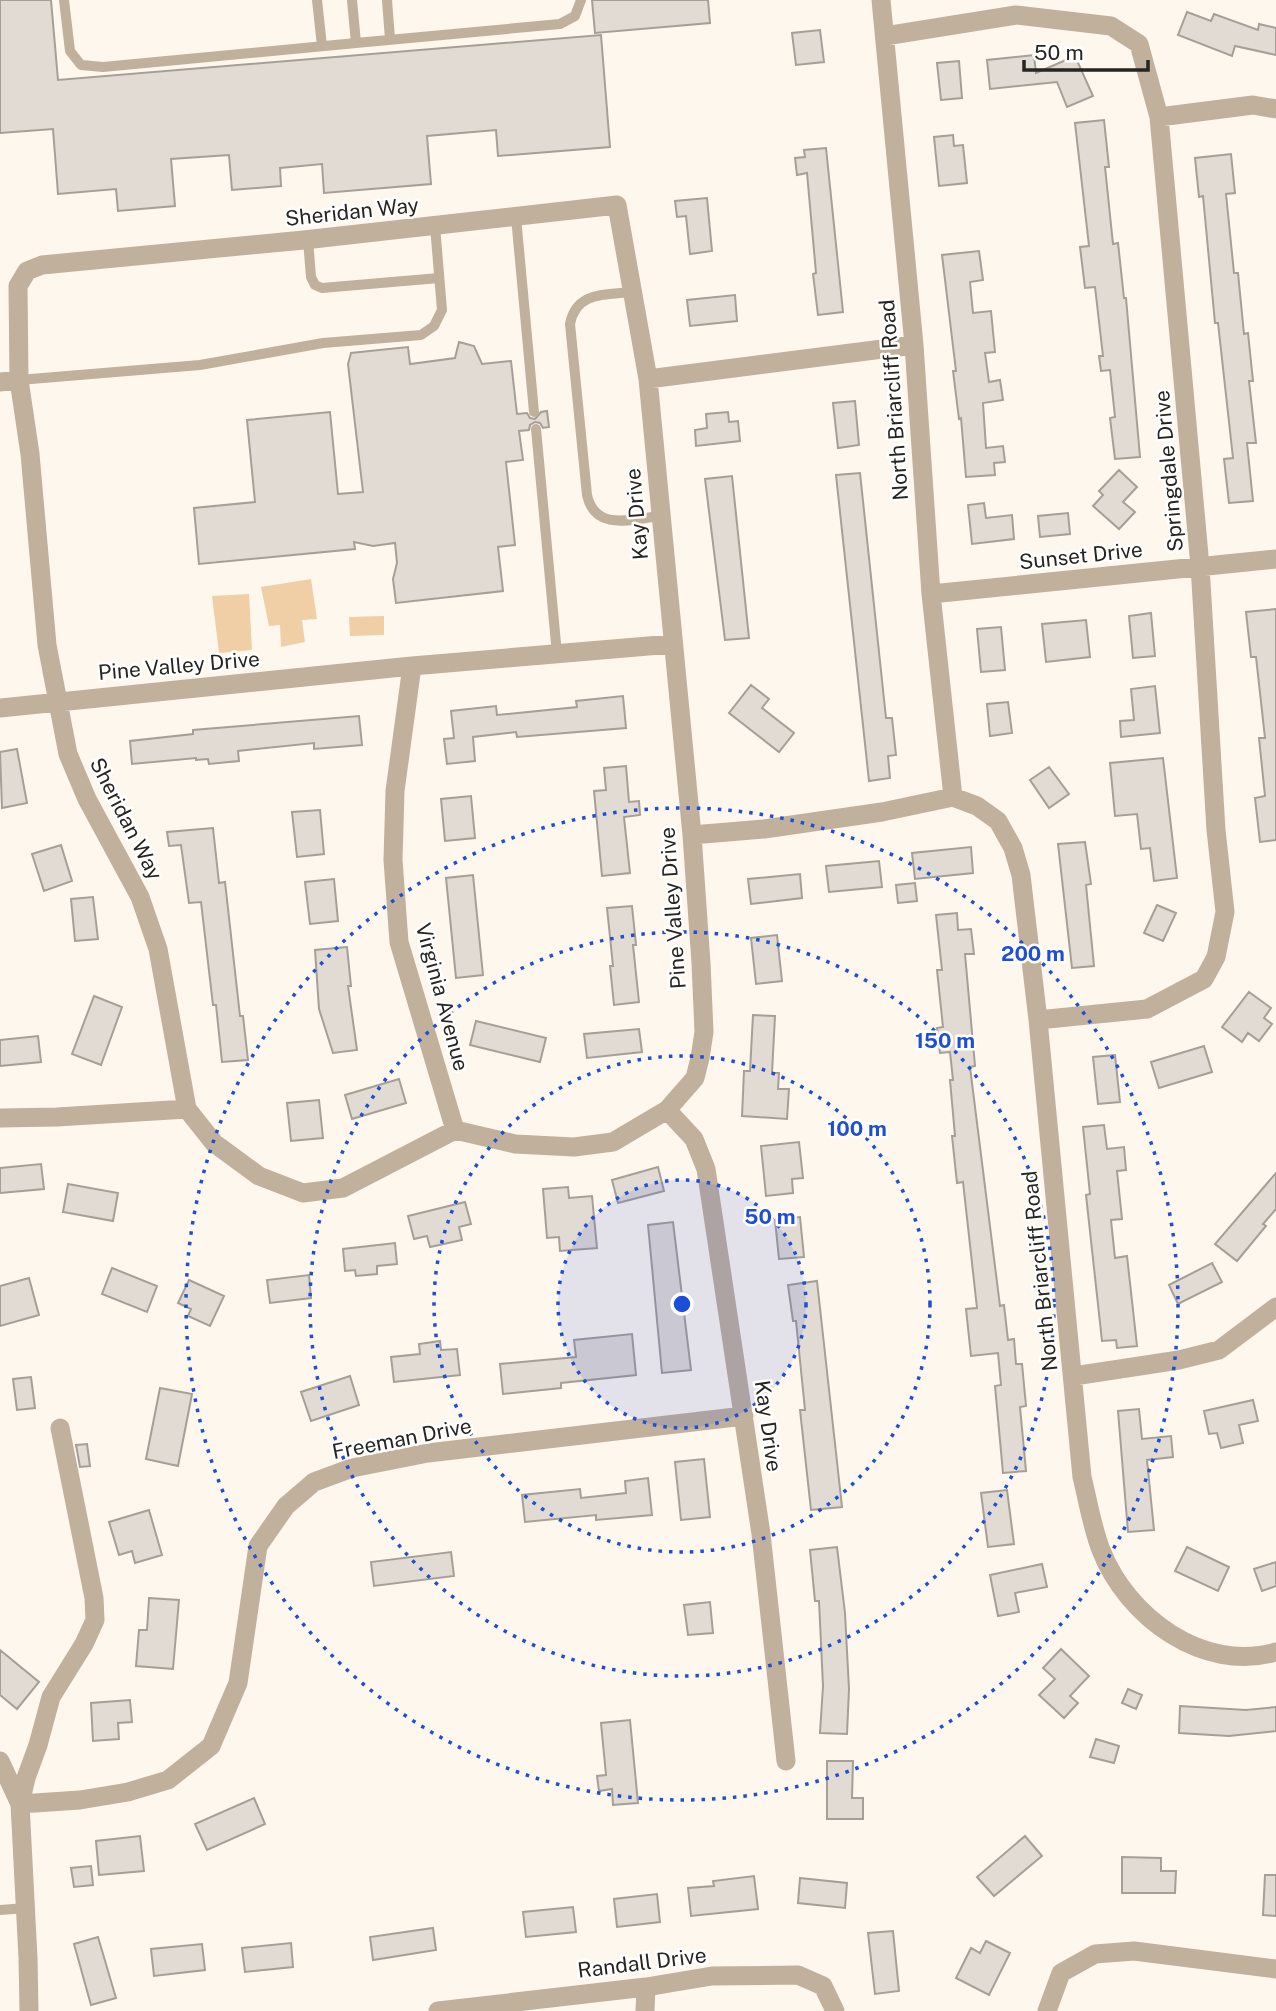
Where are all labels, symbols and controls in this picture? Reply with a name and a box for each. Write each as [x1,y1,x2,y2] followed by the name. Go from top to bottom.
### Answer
[1024,28,1148,72] scale bar
[1034,40,1084,65] text: 50 m
[284,192,420,231] street label: Sheridan Way
[874,299,913,501] street label: North Briarcliff Road
[1149,389,1188,553] street label: Springdale Drive
[620,467,653,561] street label: Kay Drive
[1018,537,1144,574] street label: Sunset Drive
[97,646,261,685] street label: Pine Valley Drive
[85,753,168,884] street label: Sheridan Way
[654,826,691,990] street label: Pine Valley Drive
[411,920,474,1073] street label: Virginia Avenue
[1001,941,1065,966] text: 200 m
[915,1028,975,1053] text: 150 m
[827,1116,887,1141] text: 100 m
[1017,1169,1062,1373] street label: North Briarcliff Road
[744,1204,796,1229] text: 50 m
[670,1292,694,1316] centre of rings
[750,1379,787,1473] street label: Kay Drive
[330,1413,474,1464] street label: Freeman Drive
[576,1942,708,1983] street label: Randall Drive

